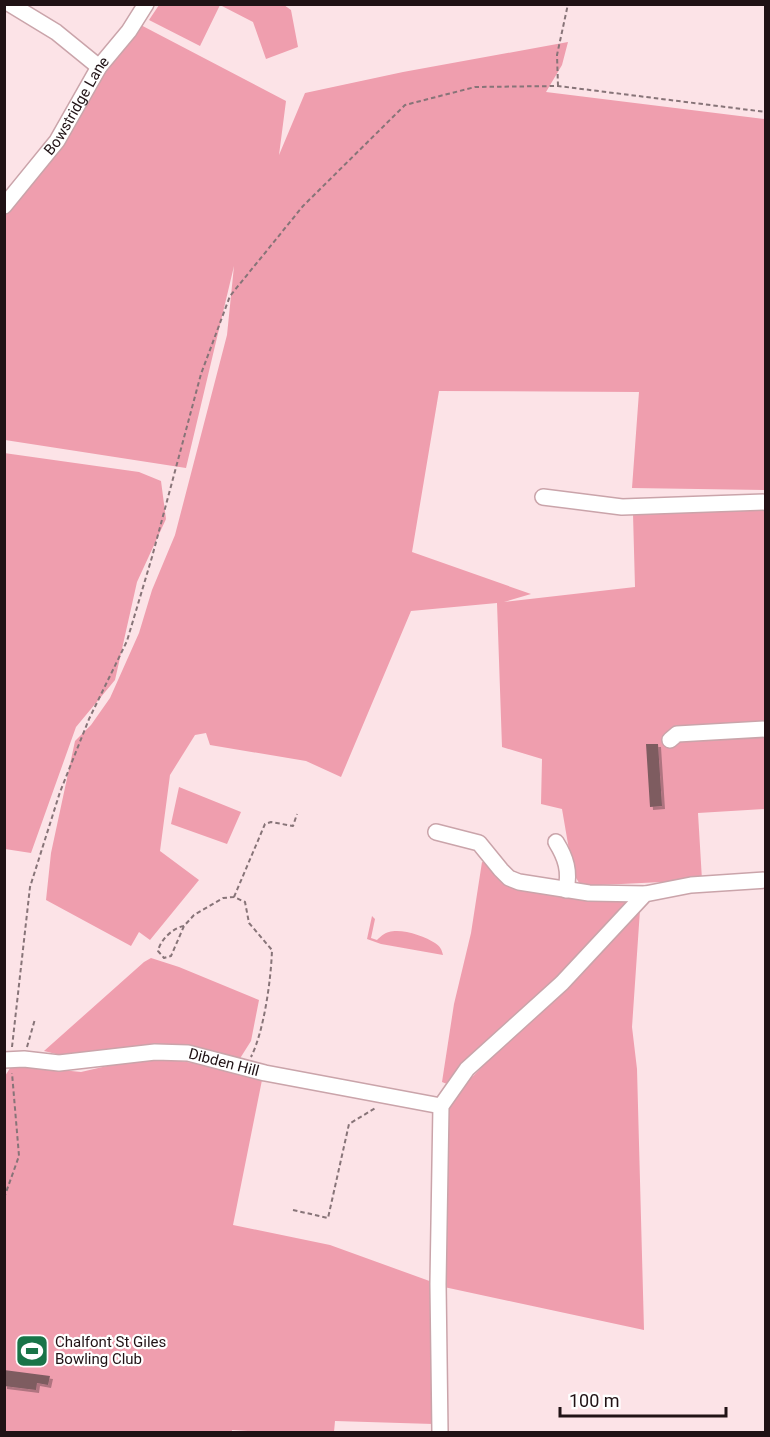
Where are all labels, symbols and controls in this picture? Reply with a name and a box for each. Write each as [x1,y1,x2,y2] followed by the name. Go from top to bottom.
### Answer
[40,53,113,159] street label: Bowstridge Lane
[187,1045,261,1080] street label: Dibden Hill
[14,1333,50,1369] sports icon: Chalfont St Giles Bowling Club
[55,1333,166,1368] place label: Chalfont St Giles Bowling Club
[560,1380,726,1418] scale bar
[569,1390,620,1411] text: 100 m

